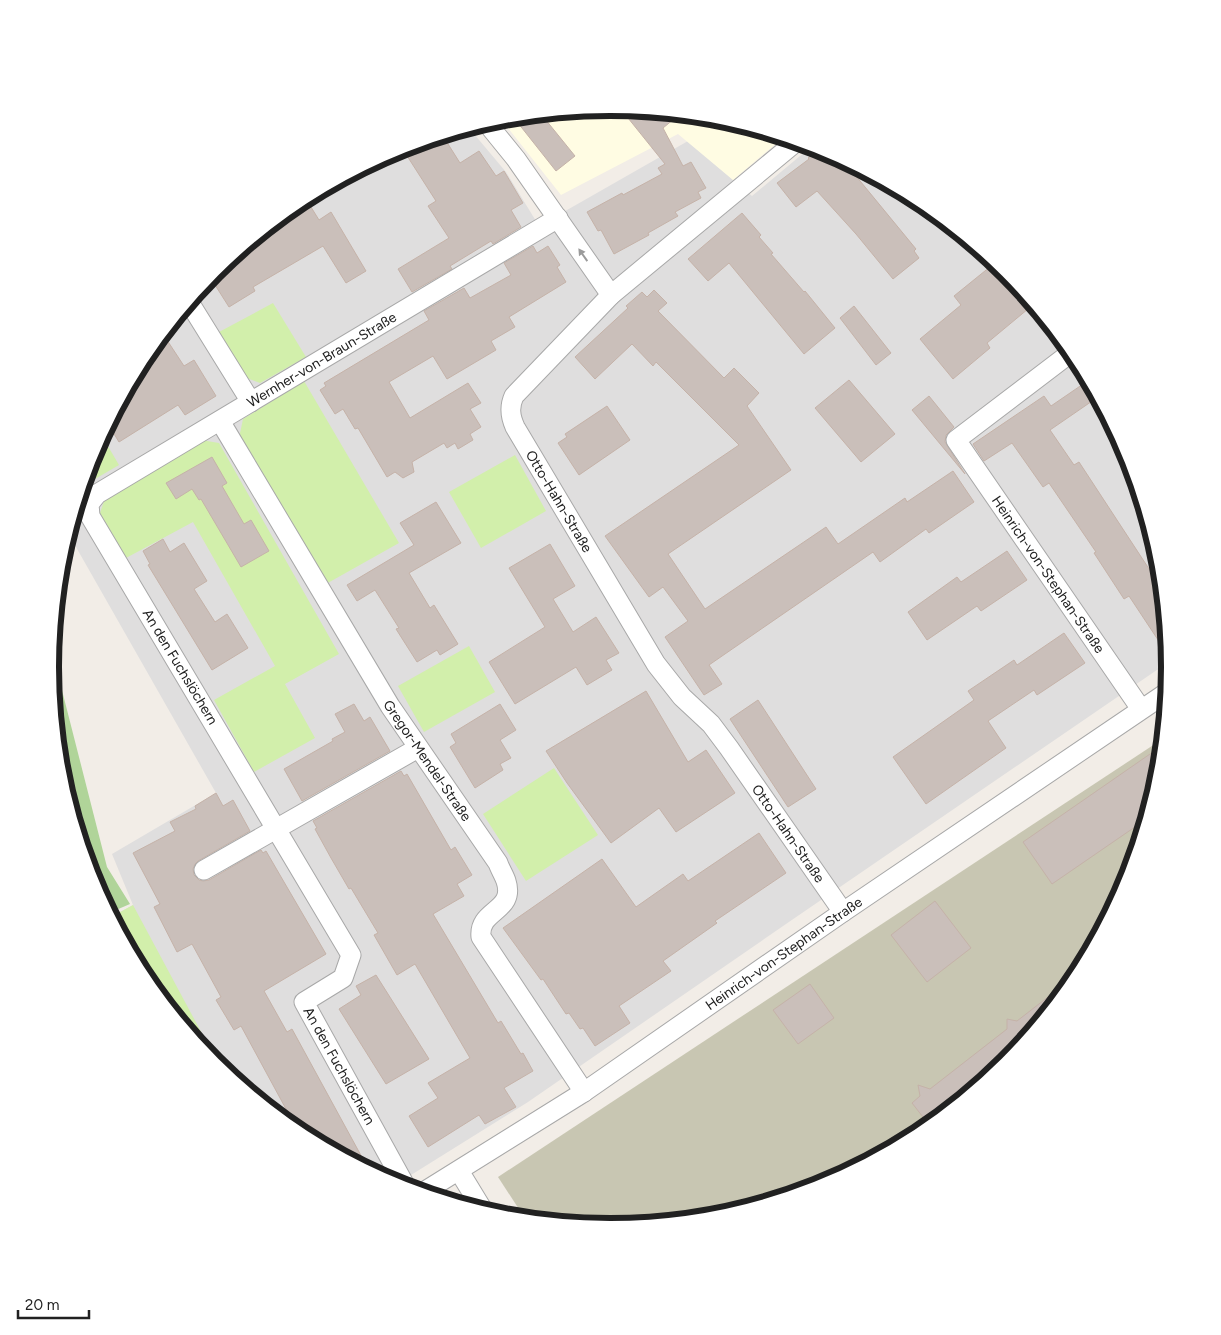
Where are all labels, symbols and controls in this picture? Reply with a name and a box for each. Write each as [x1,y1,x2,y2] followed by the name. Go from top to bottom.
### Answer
[578,248,588,261] one-way arrow
[244,308,400,411] street label: Wernher-von-Braun-Straße
[522,447,596,556] street label: Otto-Hahn-Straße
[988,492,1109,656] street label: Heinrich-von-Stephan-Straße
[139,606,221,728] street label: An den Fuchslöchern
[380,697,475,825] street label: Gregor-Mendel-Straße
[748,781,829,886] street label: Otto-Hahn-Straße
[702,893,866,1014] street label: Heinrich-von-Stephan-Straße
[300,1004,378,1128] street label: An den Fuchslöchern
[18,1288,89,1320] scale bar
[25,1296,59,1314] text: 20 m

